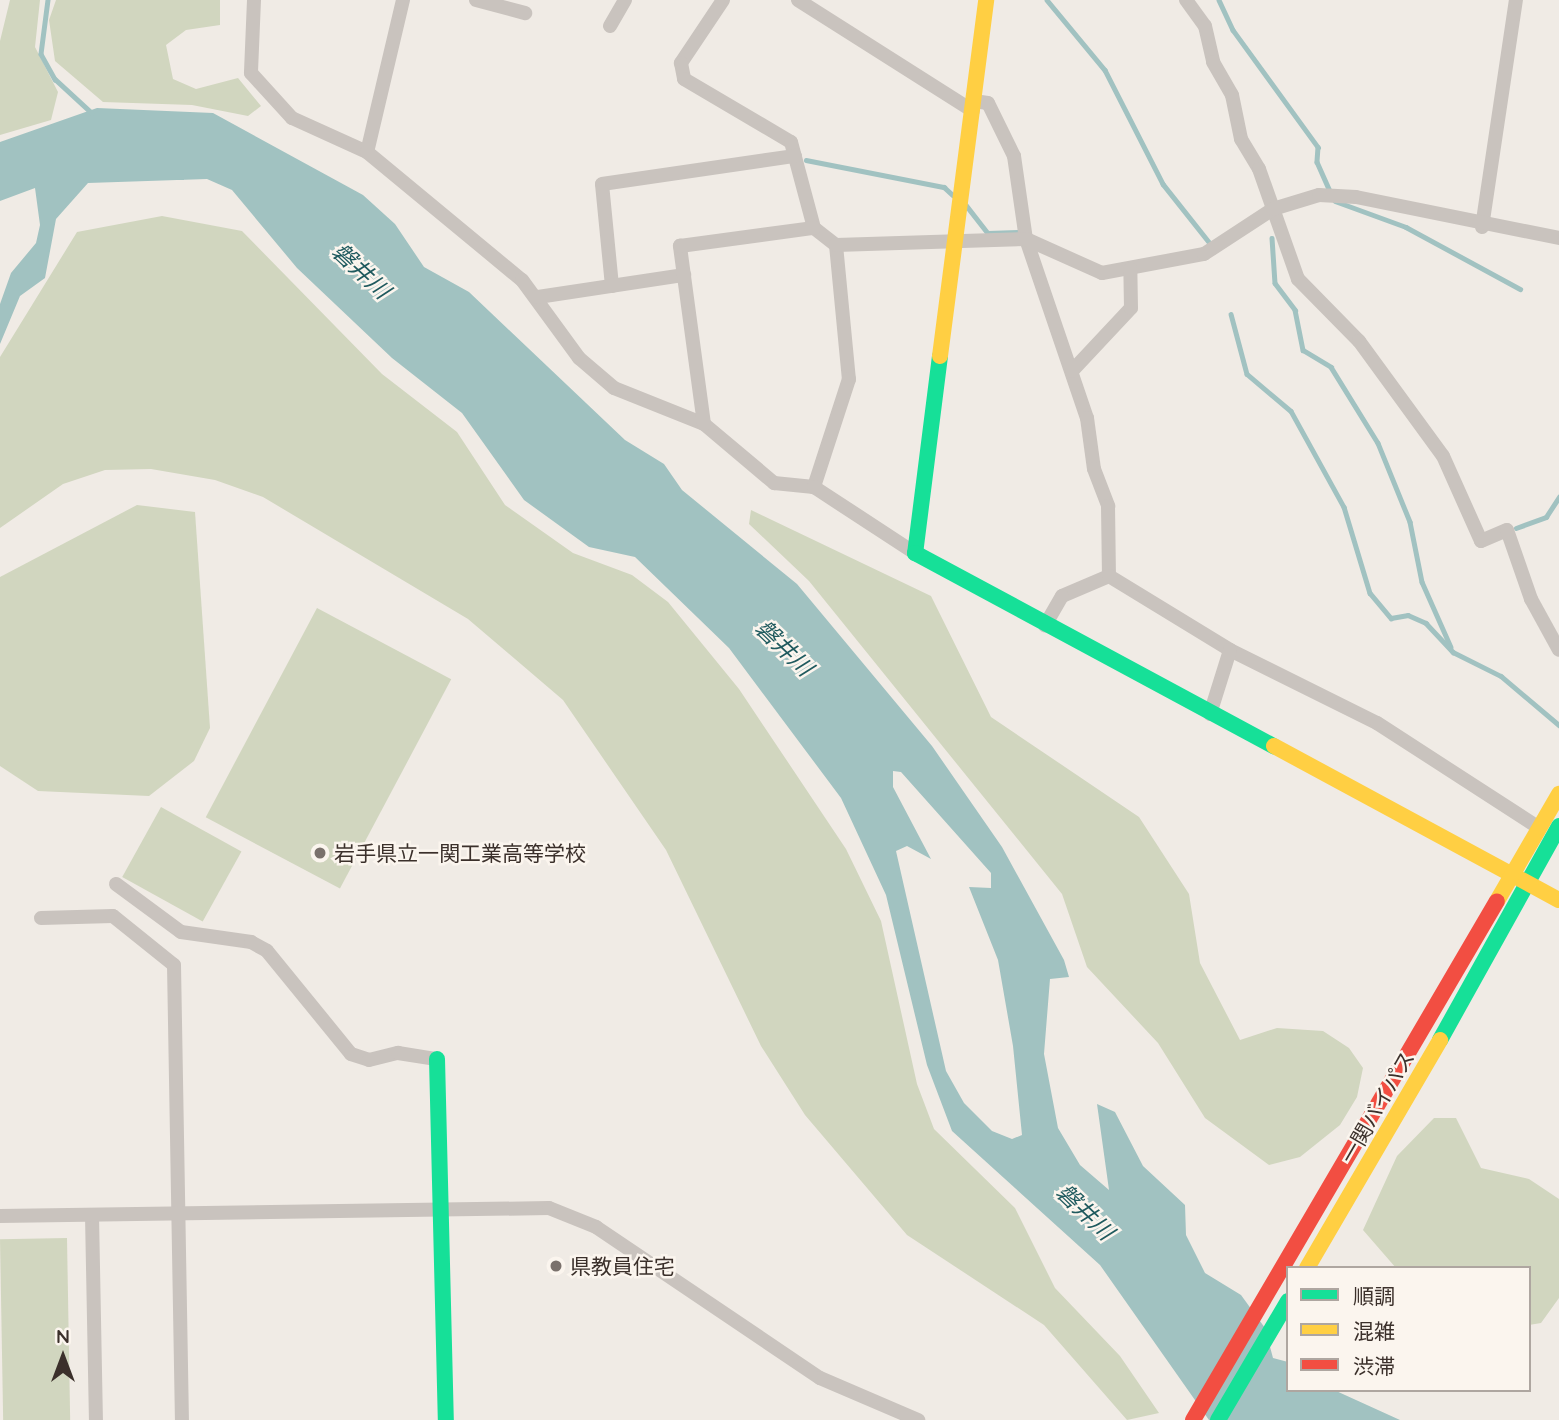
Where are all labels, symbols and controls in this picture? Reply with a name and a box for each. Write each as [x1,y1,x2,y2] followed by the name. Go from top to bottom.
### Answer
[326,237,396,305] water label: 磐井川
[750,614,818,682] water label: 磐井川
[334,840,586,866] place label: 岩手県立一関工業高等学校
[312,845,328,861] marker: 岩手県立一関工業高等学校
[1335,1046,1419,1168] street label: 一関バイパス
[1051,1178,1119,1246] water label: 磐井川
[570,1253,675,1279] place label: 県教員住宅
[548,1258,564,1274] marker: 県教員住宅
[1286,1266,1531,1392] legend
[1353,1283,1395,1309] text: 順調
[1353,1318,1395,1344] text: 混雑
[28,1322,98,1392] north arrow
[56,1324,70,1348] text: N
[1353,1353,1395,1379] text: 渋滞

